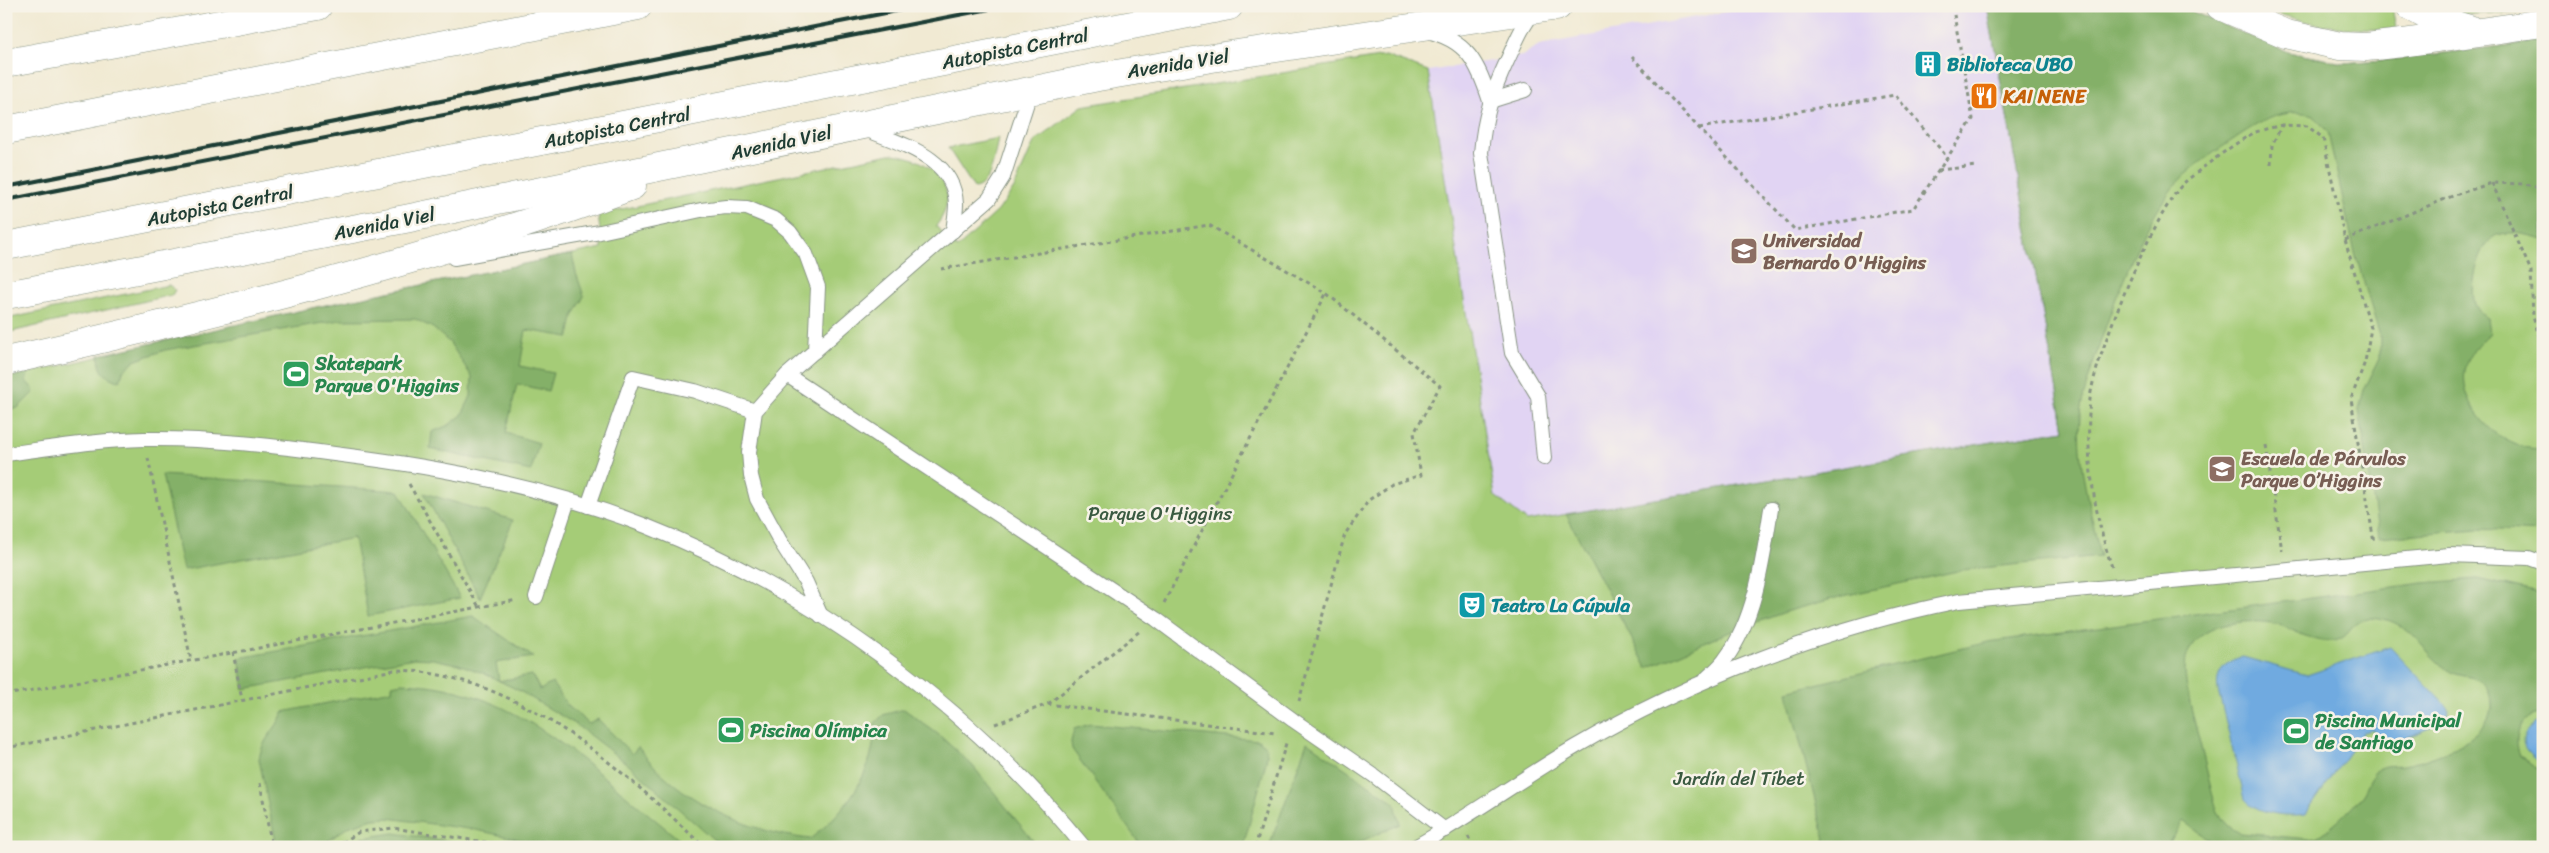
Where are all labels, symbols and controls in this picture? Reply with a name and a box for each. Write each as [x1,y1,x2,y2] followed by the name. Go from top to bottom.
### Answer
[938,18,1092,79] street label: Autopista Central
[1124,39,1232,88] street label: Avenida Viel
[1947,48,2073,81] place label: Biblioteca UBO
[1913,49,1943,79] building icon: Biblioteca UBO
[2002,80,2087,113] place label: KAI NENE
[1969,81,1999,111] restaurant icon: KAI NENE
[540,97,694,158] street label: Autopista Central
[726,116,835,170] street label: Avenida Viel
[143,175,297,236] street label: Autopista Central
[330,197,438,250] street label: Avenida Viel
[1763,224,1927,279] place label: Universidad Bernardo O'Higgins
[1729,236,1759,266] school or university icon: Universidad Bernardo O'Higgins
[314,347,460,402] place label: Skatepark Parque O'Higgins
[281,359,311,389] sports icon: Skatepark Parque O'Higgins
[2241,442,2407,497] place label: Escuela de Párvulos Parque O’Higgins
[2207,454,2237,484] school or university icon: Escuela de Párvulos Parque O’Higgins
[1088,497,1232,530] park label: Parque O'Higgins
[1491,589,1631,622] place label: Teatro La Cúpula
[1457,590,1487,620] theatre icon: Teatro La Cúpula
[2315,704,2463,759] place label: Piscina Municipal de Santiago
[750,714,887,747] place label: Piscina Olímpica
[716,715,746,745] sports icon: Piscina Olímpica
[2281,716,2311,746] sports icon: Piscina Municipal de Santiago
[1673,762,1804,795] park label: Jardín del Tíbet

